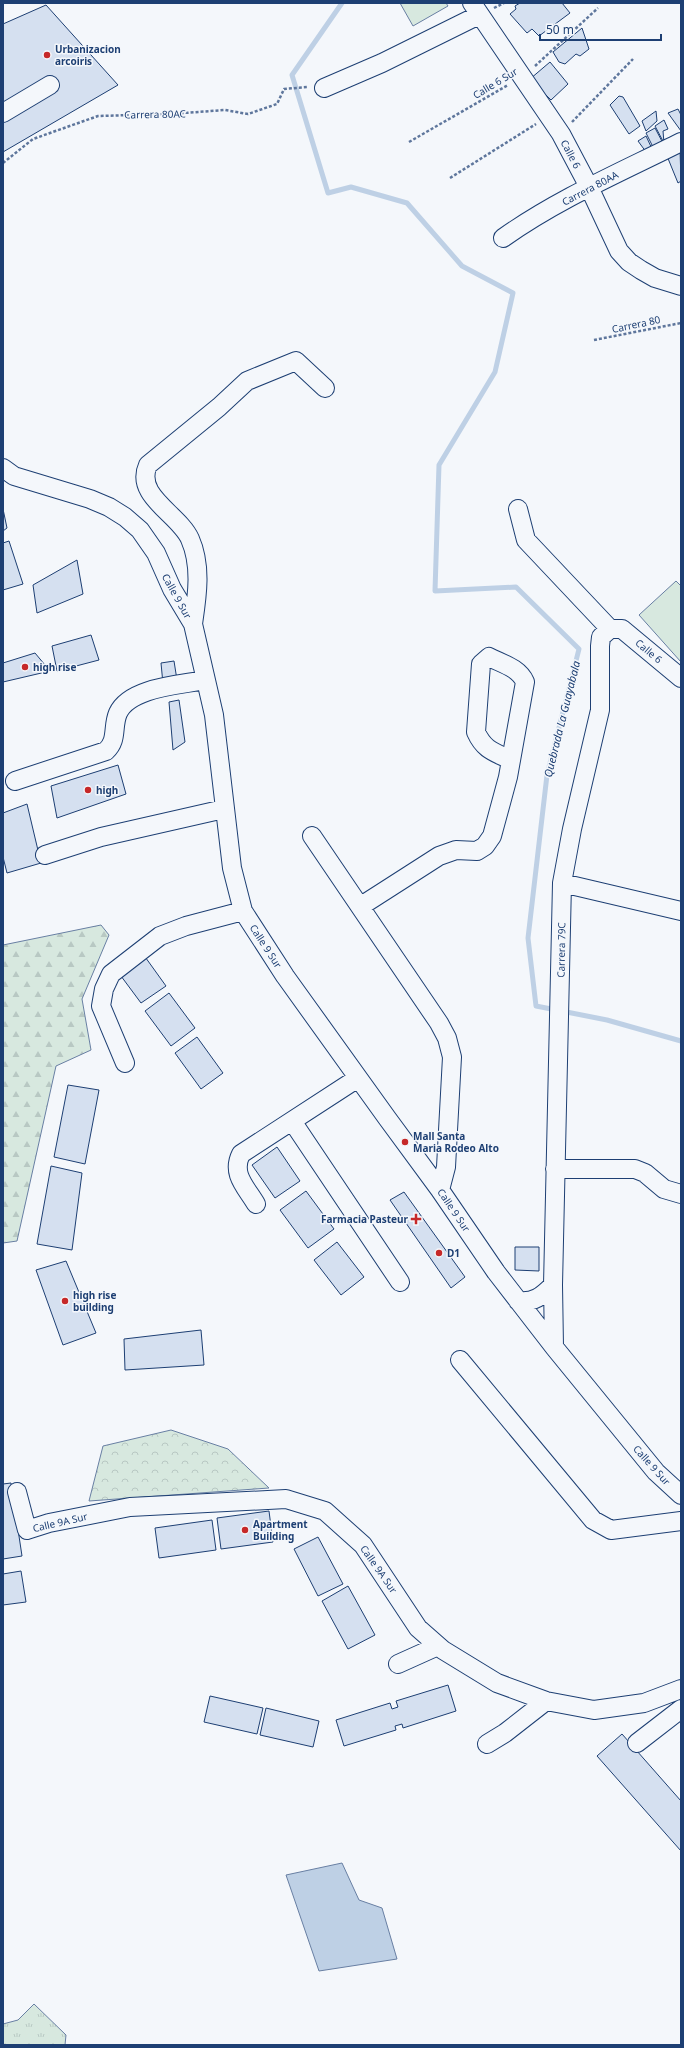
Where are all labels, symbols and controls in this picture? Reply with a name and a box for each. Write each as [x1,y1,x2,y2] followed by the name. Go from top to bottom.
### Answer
[540,16,661,42] scale bar
[546,21,574,38] text: 50 m
[55,42,121,68] place label: Urbanizacion arcoiris
[42,50,52,60] marker: Urbanizacion arcoiris
[470,64,520,102] street label: Calle 6 Sur
[124,106,187,122] street label: Carrera 80AC
[558,137,585,171] street label: Calle 6
[559,167,621,209] street label: Carrera 80AA
[610,312,662,336] street label: Carrera 80
[159,571,195,621] street label: Calle 9 Sur
[633,636,666,667] street label: Calle 6
[540,658,583,779] water label: Quebrada La Guayabala
[33,660,76,674] place label: high rise
[20,662,30,672] marker: high rise
[96,783,118,797] place label: high
[83,785,93,795] marker: high
[247,921,285,971] street label: Calle 9 Sur
[554,921,568,978] street label: Carrera 79C
[413,1129,499,1155] place label: Mall Santa Maria Rodeo Alto
[400,1137,410,1147] marker: Mall Santa Maria Rodeo Alto
[434,1186,474,1234] street label: Calle 9 Sur
[321,1212,409,1226] place label: Farmacia Pasteur
[411,1214,421,1224] marker: Farmacia Pasteur
[447,1246,460,1260] place label: D1
[434,1248,444,1258] marker: D1
[73,1288,116,1314] place label: high rise building
[60,1296,70,1306] marker: high rise building
[630,1442,674,1488] street label: Calle 9 Sur
[31,1509,89,1535] street label: Calle 9A Sur
[253,1517,308,1543] place label: Apartment Building
[240,1525,250,1535] marker: Apartment Building
[357,1542,401,1596] street label: Calle 9A Sur

